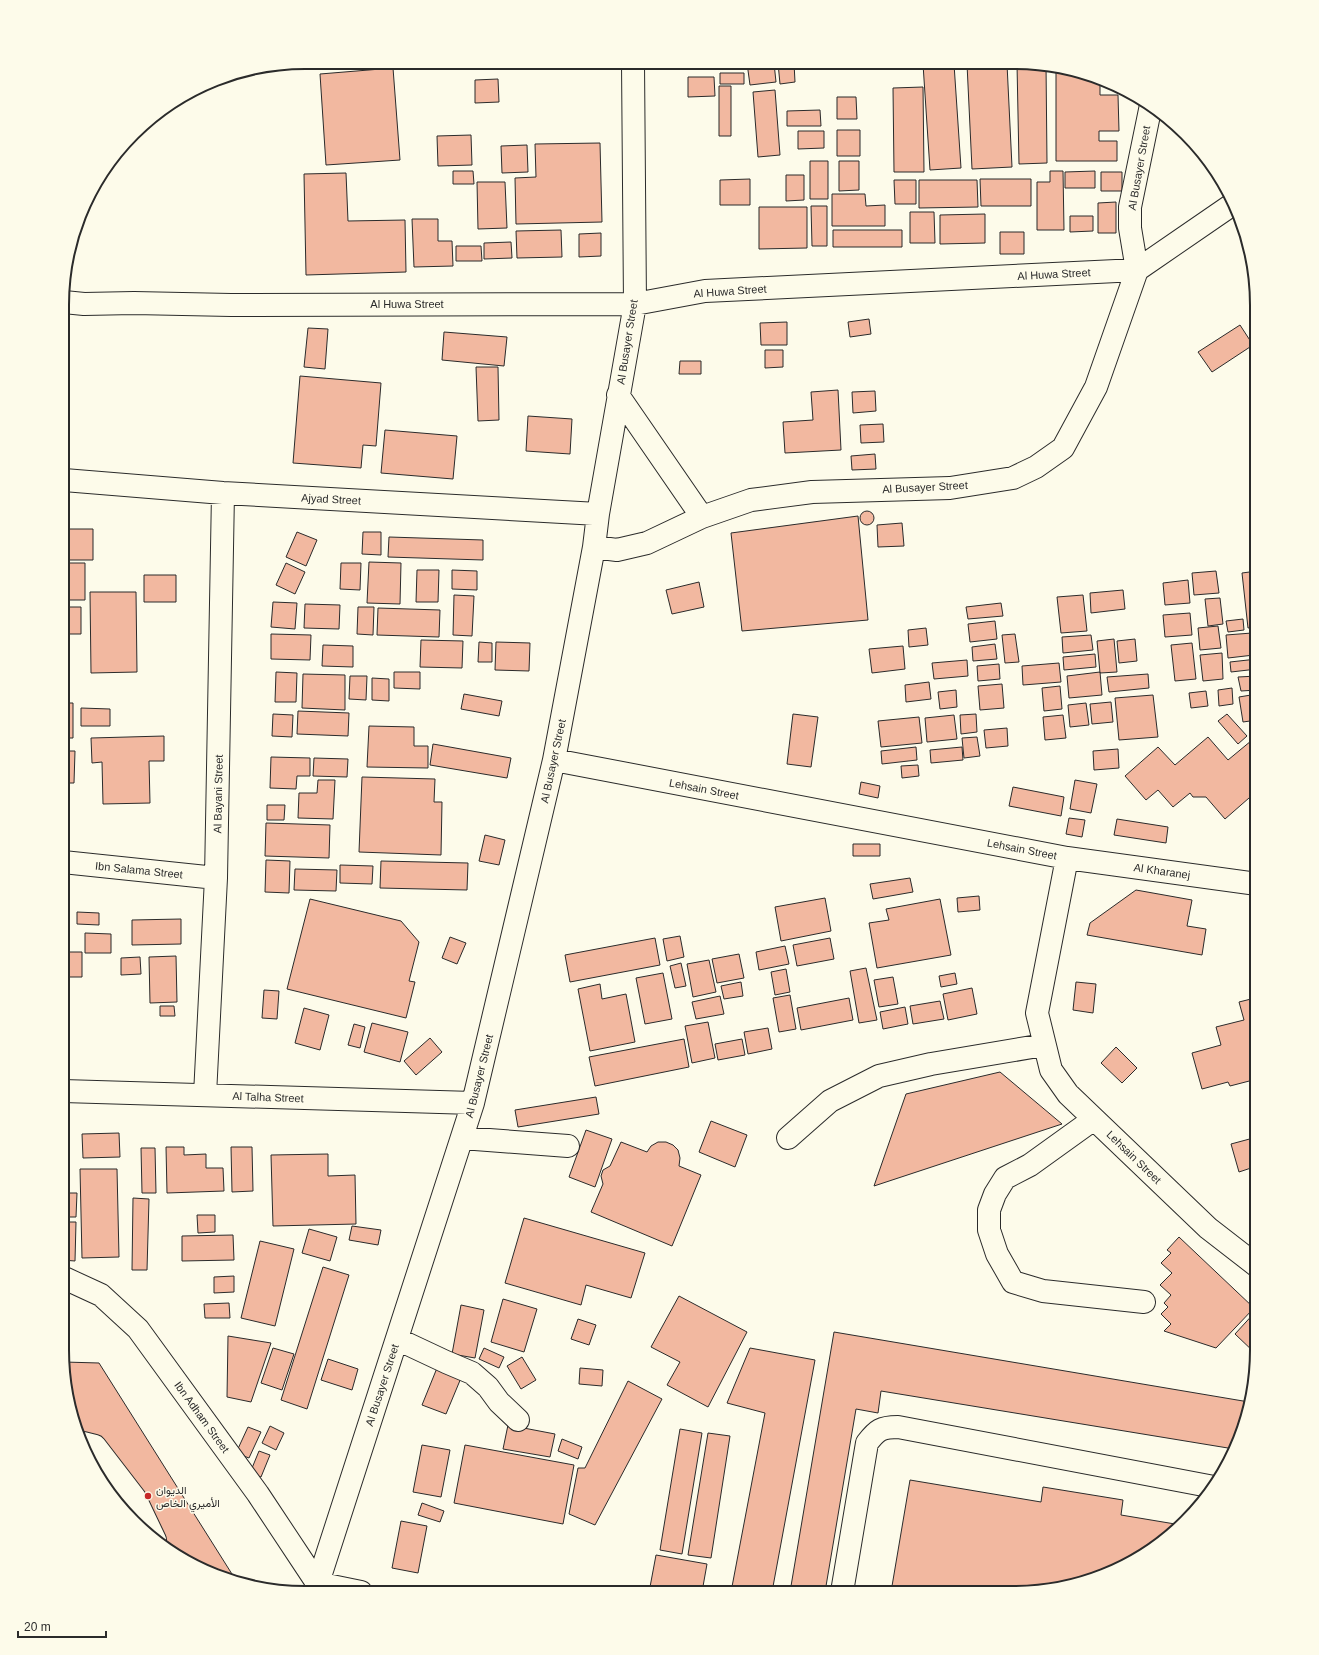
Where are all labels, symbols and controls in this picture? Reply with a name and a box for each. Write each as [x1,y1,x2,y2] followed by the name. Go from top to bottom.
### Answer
[1126,125,1152,211] street label: Al Busayer Street
[1017,266,1091,282] street label: Al Huwa Street
[693,282,767,300] street label: Al Huwa Street
[370,298,444,310] street label: Al Huwa Street
[614,299,640,385] street label: Al Busayer Street
[882,479,968,495] street label: Al Busayer Street
[301,491,361,507] street label: Ajyad Street
[538,718,568,804] street label: Al Busayer Street
[211,754,225,834] street label: Al Bayani Street
[668,776,740,802] street label: Lehsain Street
[986,836,1058,862] street label: Lehsain Street
[95,859,183,881] street label: Ibn Salama Street
[1133,861,1191,881] street label: Al Kharanej
[463,1033,495,1119] street label: Al Busayer Street
[232,1090,304,1104] street label: Al Talha Street
[1104,1128,1164,1186] street label: Lehsain Street
[363,1342,401,1428] street label: Al Busayer Street
[172,1379,232,1455] street label: Ibn Adham Street
[156,1484,220,1513] place label: الديوان الأميري الخاص
[143,1491,153,1501] marker: الديوان الأميري الخاص
[18,1613,106,1639] scale bar
[24,1620,51,1634] text: 20 m

